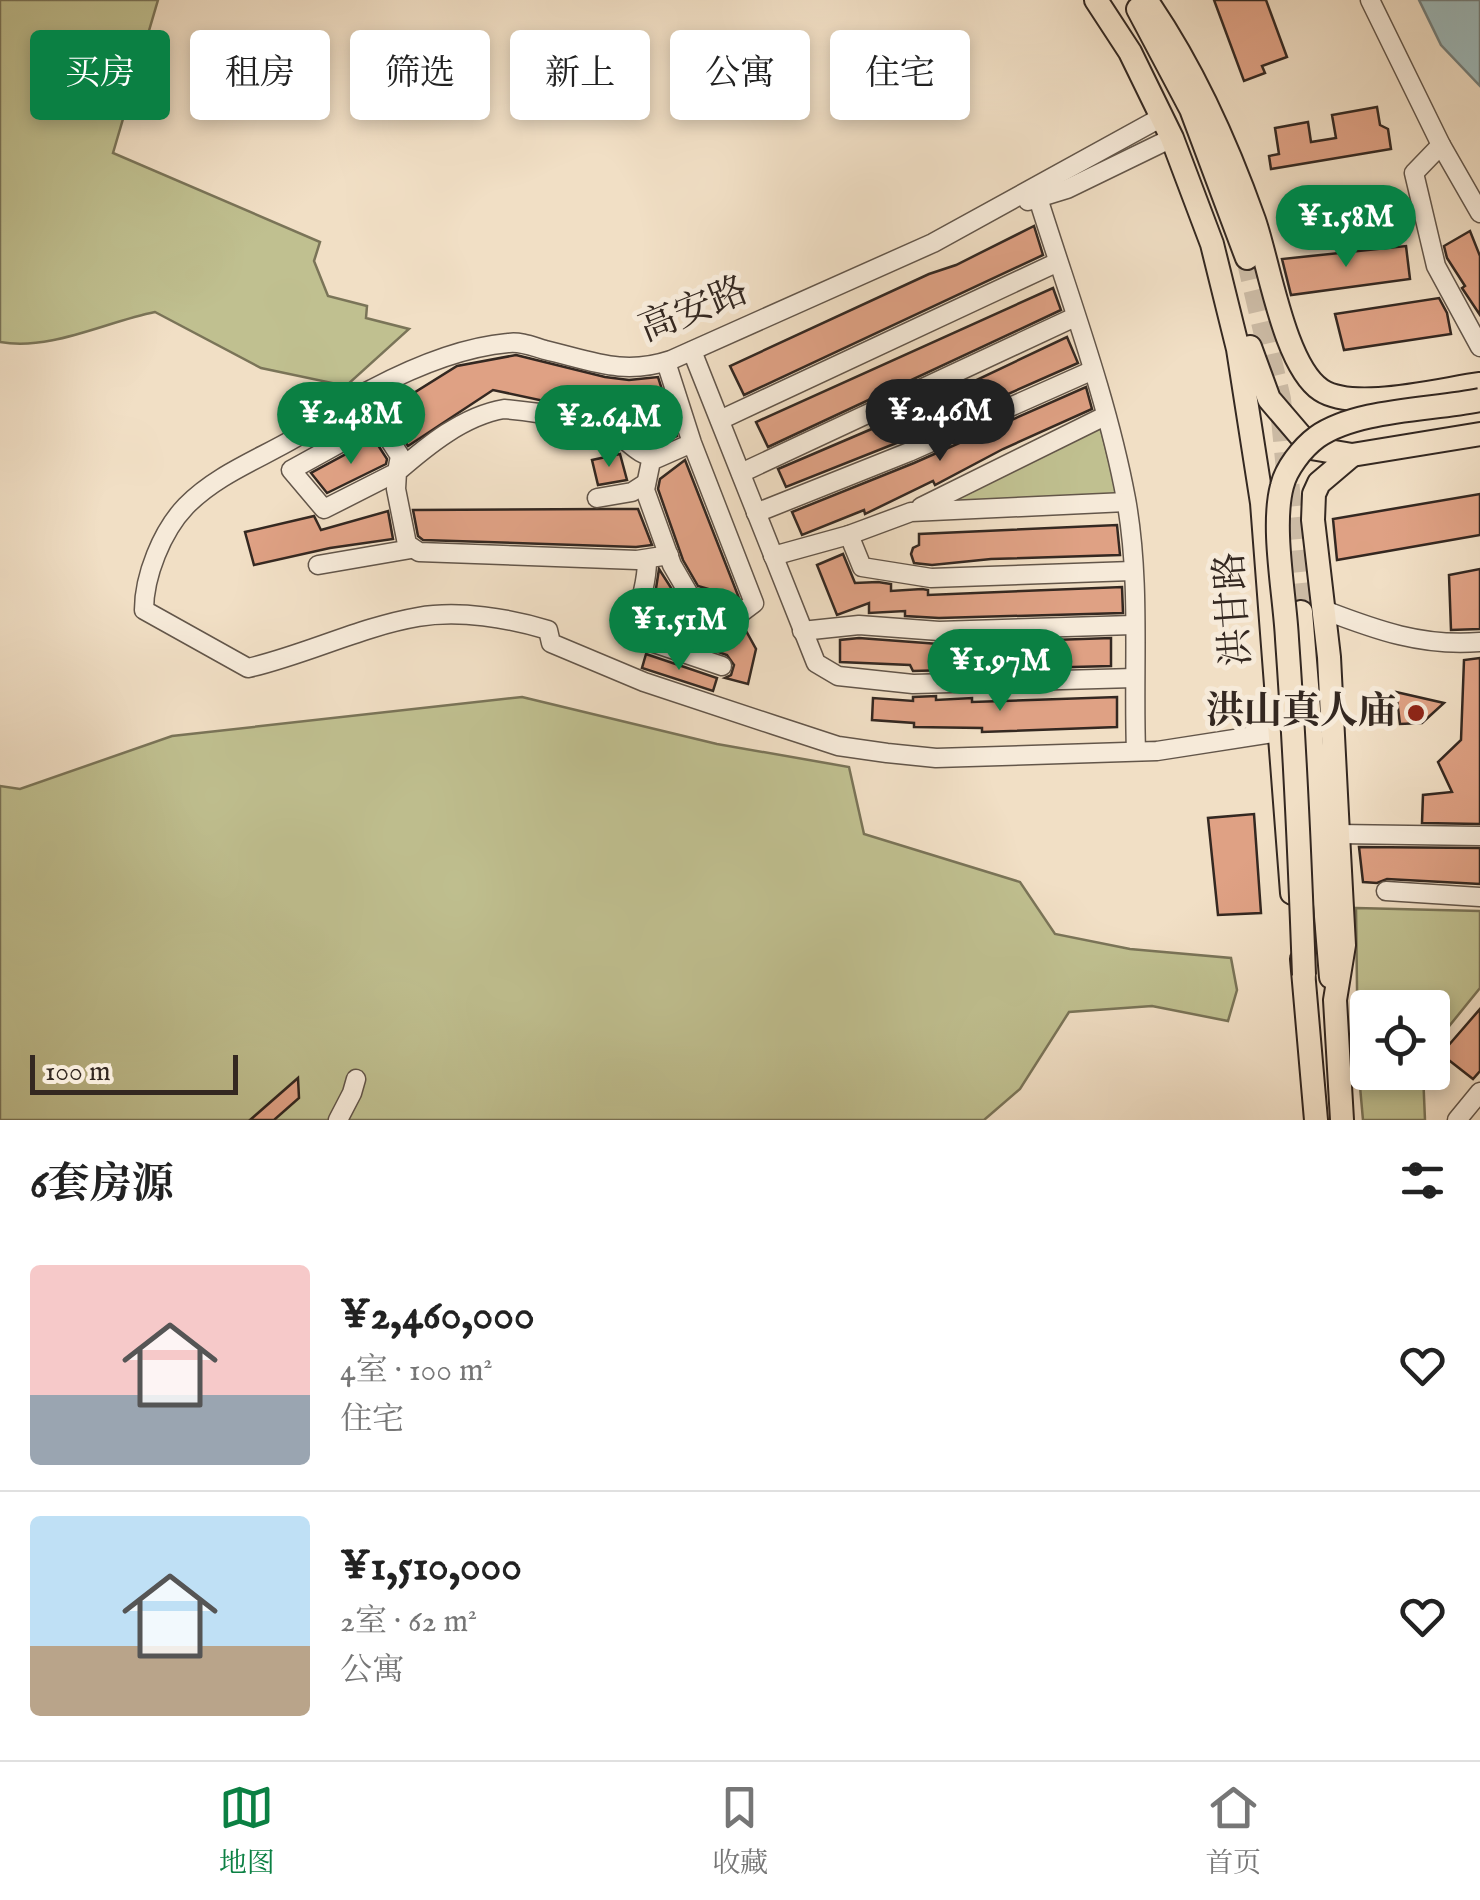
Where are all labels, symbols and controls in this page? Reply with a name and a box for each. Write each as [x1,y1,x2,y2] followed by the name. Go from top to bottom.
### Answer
[30,30,170,120] chip: 买房
[190,30,330,120] chip: 租房
[350,30,490,120] chip: 筛选
[510,30,650,120] chip: 新上
[670,30,810,120] chip: 公寓
[830,30,970,120] chip: 住宅
[1265,185,1427,270] pin: ¥1.58M
[1298,197,1394,238] text: ¥1.58M
[632,267,756,355] street label: 高安路
[859,379,1021,464] pin: ¥2.46M
[270,382,432,467] pin: ¥2.48M
[528,385,690,470] pin: ¥2.64M
[888,391,992,432] text: ¥2.46M
[299,394,403,435] text: ¥2.48M
[557,397,661,438] text: ¥2.64M
[1207,550,1263,668] street label: 洪甘路
[598,588,760,673] pin: ¥1.51M
[631,600,727,641] text: ¥1.51M
[919,629,1081,714] pin: ¥1.97M
[949,641,1051,682] text: ¥1.97M
[1206,689,1396,737] place label: 洪山真人庙
[1405,702,1427,724] marker: 洪山真人庙
[1350,990,1450,1090] map controls
[1350,990,1450,1090] button: locate
[30,1050,238,1094] scale bar
[45,1055,111,1090] text: 100 m
[1395,1153,1450,1208] icon: filters
[30,1159,174,1212] text: 6套房源
[340,1290,535,1343] text: ¥2,460,000
[110,1305,230,1425] icon: home
[1395,1338,1450,1393] icon: heart
[340,1351,493,1392] text: 4室 · 100 m²
[340,1400,404,1441] text: 住宅
[340,1541,522,1594] text: ¥1,510,000
[110,1556,230,1676] icon: home
[1395,1589,1450,1644] icon: heart
[340,1602,477,1643] text: 2室 · 62 m²
[340,1651,404,1692] text: 公寓
[219,1780,275,1882] tab: 地图
[712,1780,768,1882] tab: 收藏
[1205,1780,1261,1882] tab: 首页

